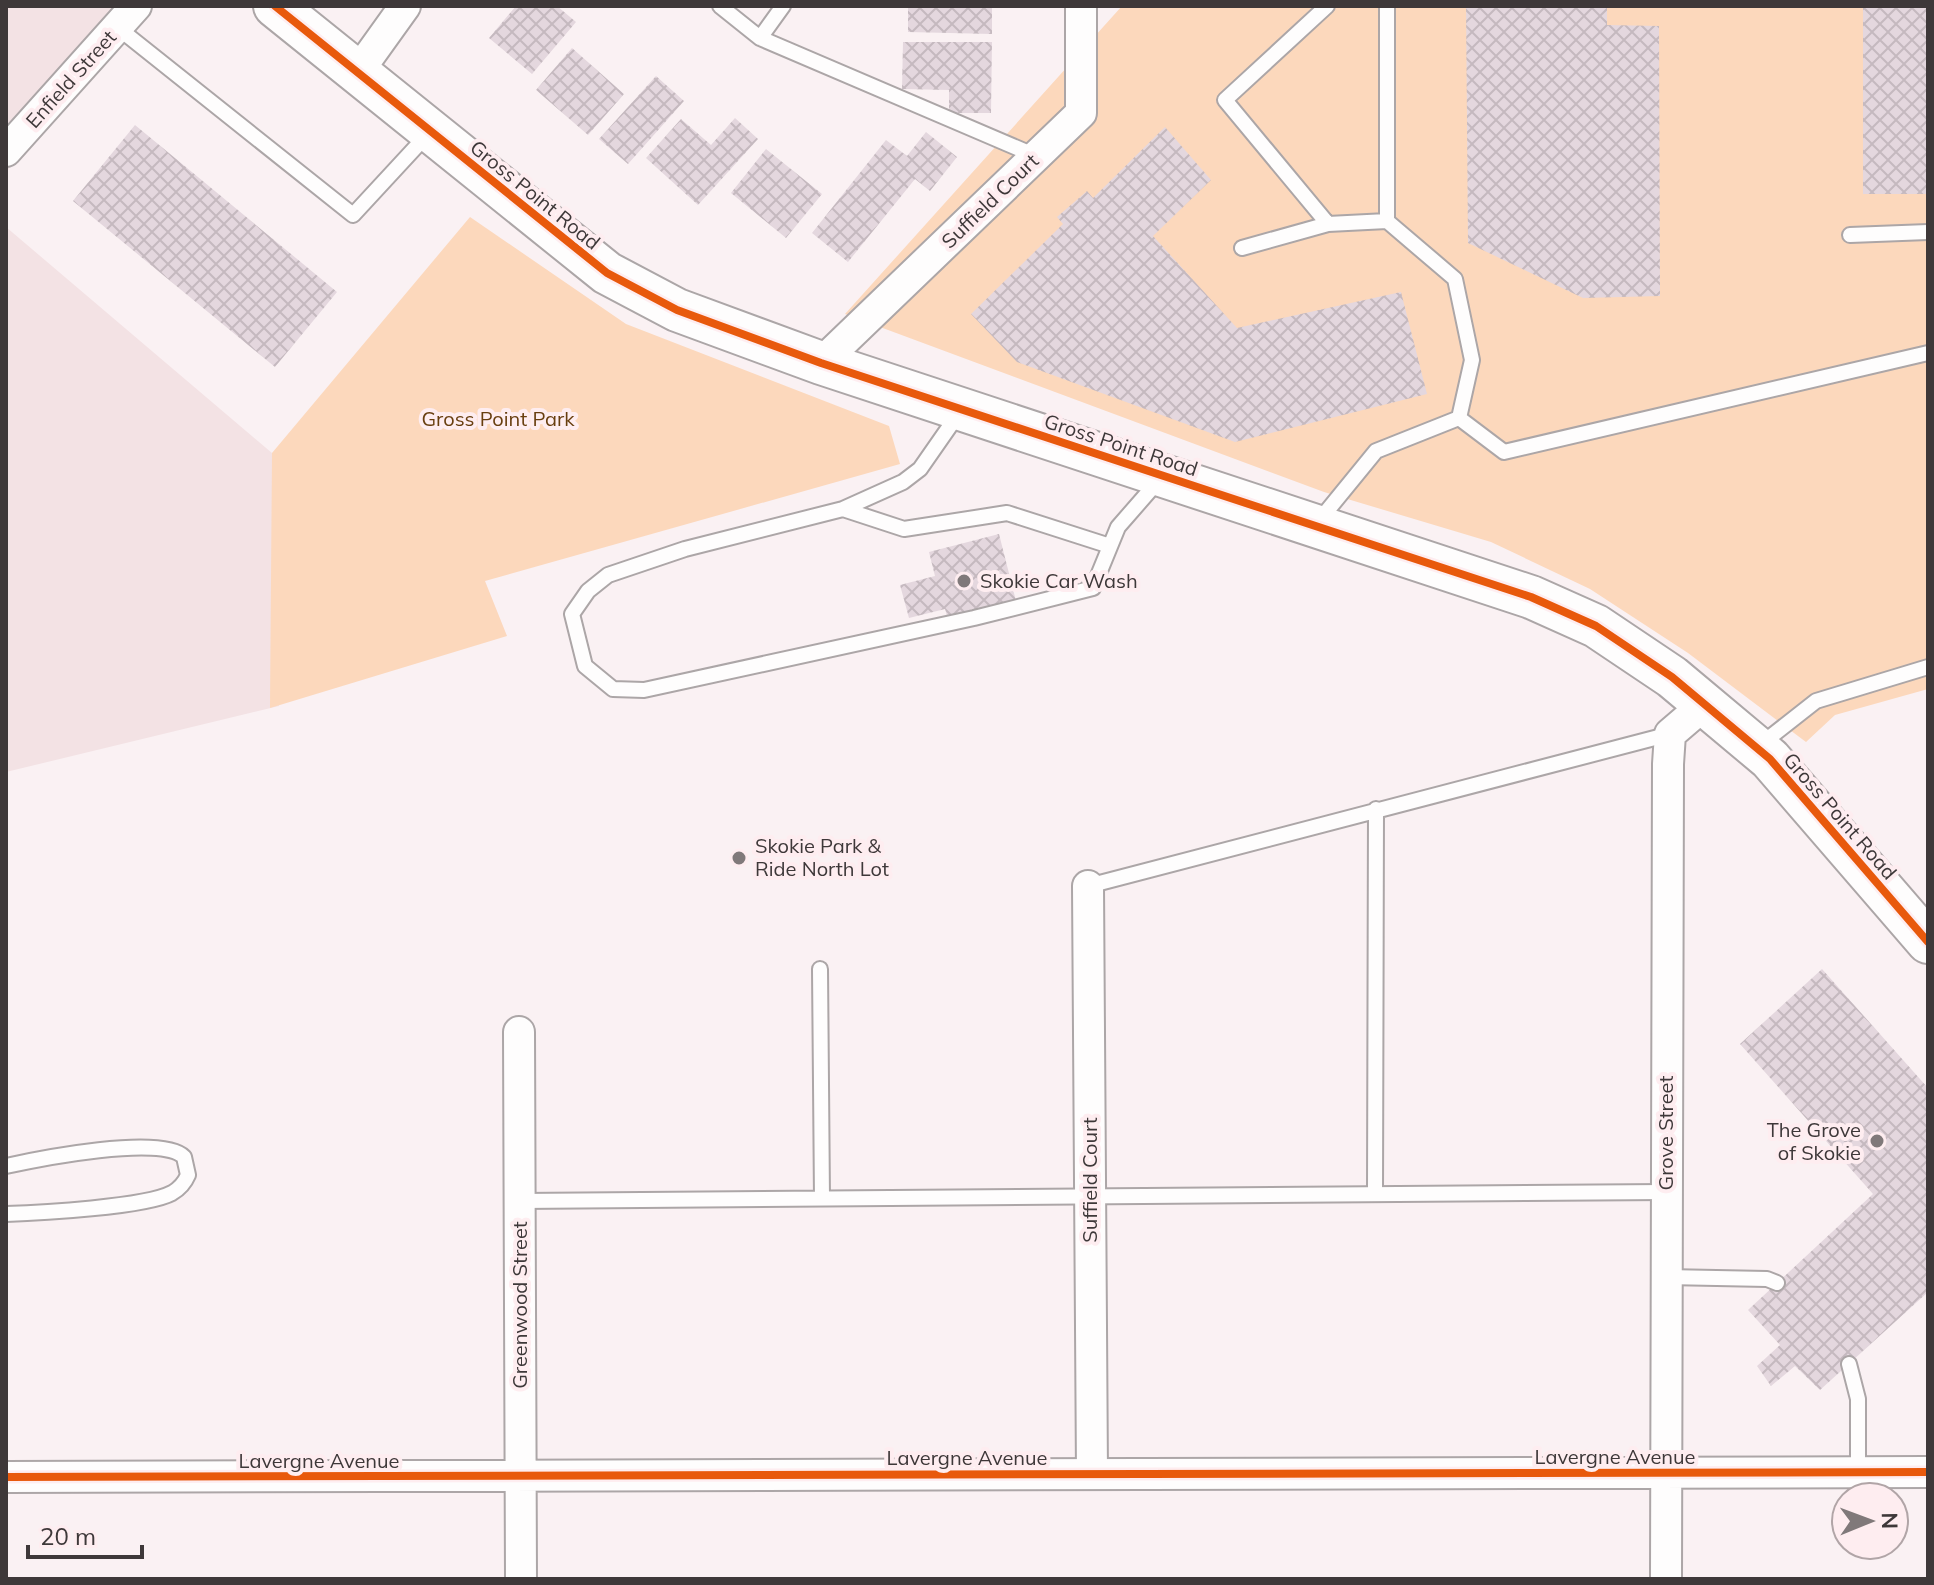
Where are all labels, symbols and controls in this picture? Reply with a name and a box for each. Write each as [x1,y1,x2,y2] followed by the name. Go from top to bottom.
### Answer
[20,25,121,133] street label: Enfield Street
[465,135,605,255] street label: Gross Point Road
[936,148,1043,253] street label: Suffield Court
[421,406,575,431] park label: Gross Point Park
[1041,408,1201,481] street label: Gross Point Road
[980,568,1138,593] place label: Skokie Car Wash
[955,572,973,590] marker: Skokie Car Wash
[1778,747,1902,884] street label: Gross Point Road
[755,833,889,881] place label: Skokie Park & Ride North Lot
[730,849,748,867] marker: Skokie Park & Ride North Lot
[1653,1076,1678,1190] street label: Grove Street
[1077,1117,1102,1243] street label: Suffield Court
[1767,1117,1861,1165] place label: The Grove of Skokie
[1868,1132,1886,1150] marker: The Grove of Skokie
[507,1221,532,1389] street label: Greenwood Street
[1535,1444,1695,1469] street label: Lavergne Avenue
[887,1445,1047,1470] street label: Lavergne Avenue
[239,1448,399,1473] street label: Lavergne Avenue
[1830,1481,1910,1561] north arrow
[28,1509,142,1559] scale bar
[1876,1512,1904,1529] text: N
[40,1521,96,1551] text: 20 m

